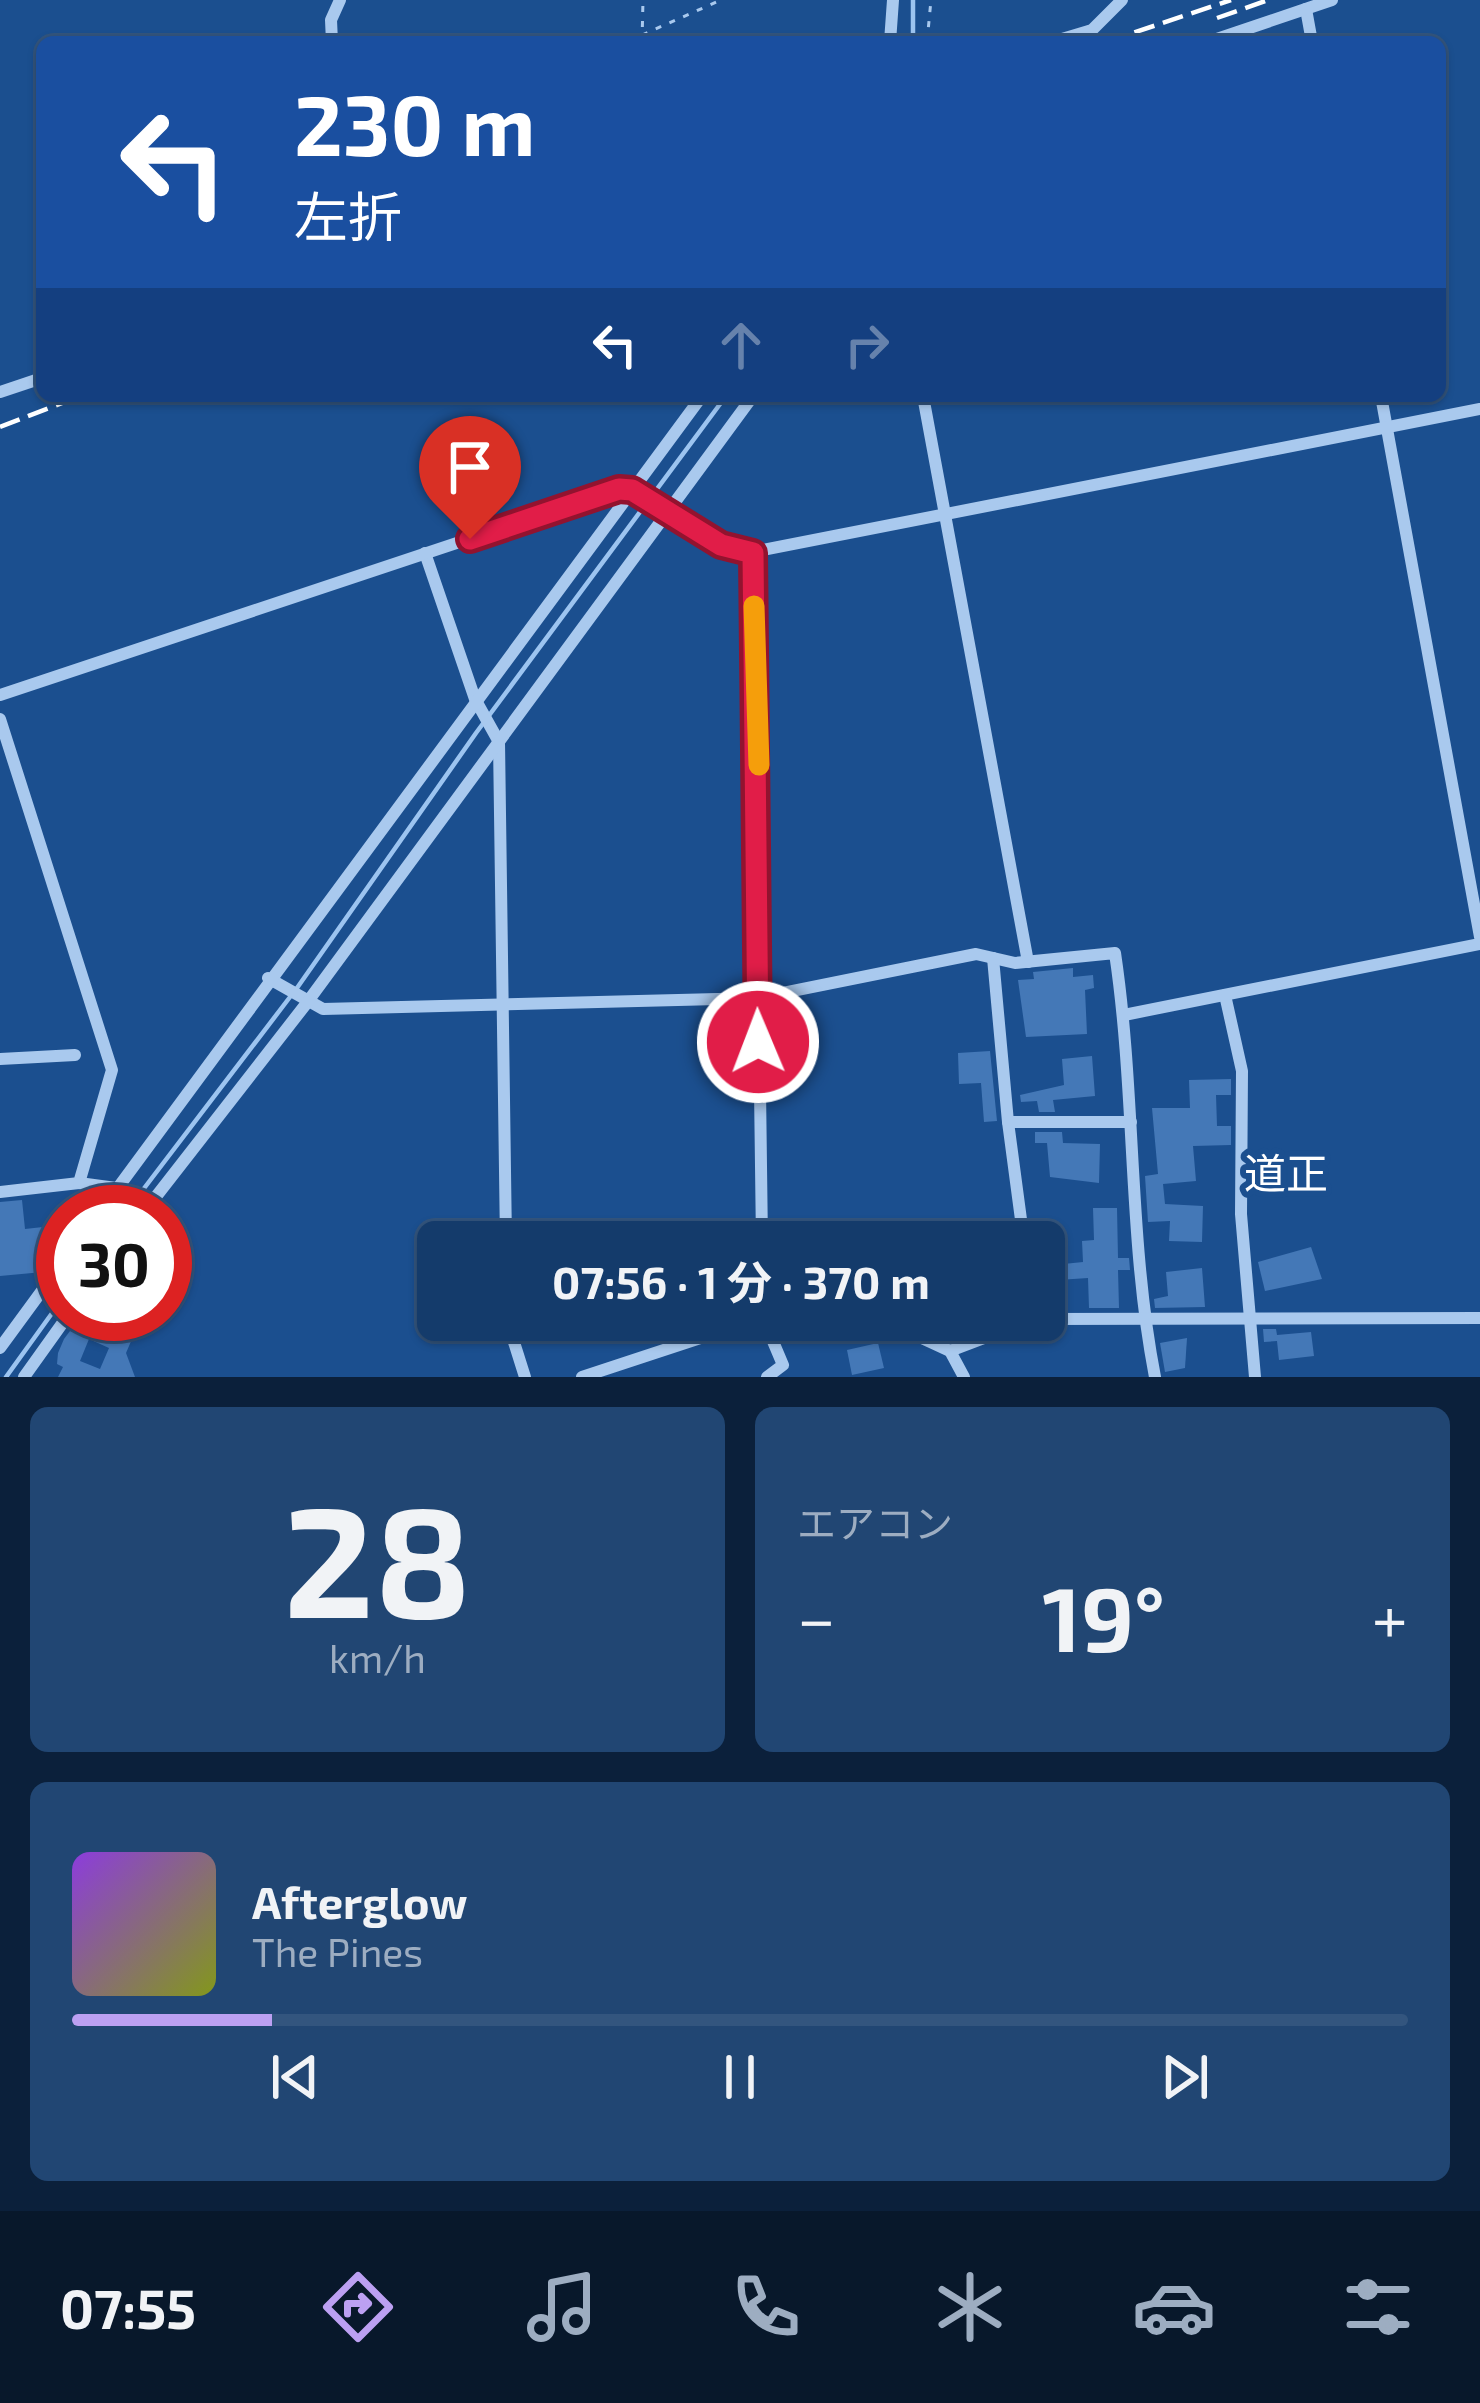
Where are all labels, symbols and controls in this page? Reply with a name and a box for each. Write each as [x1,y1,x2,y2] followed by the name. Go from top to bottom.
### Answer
[294,72,536,173] text: 230 m
[96,84,252,240] icon: left
[294,183,402,248] text: 左折
[582,312,648,378] icon: left
[708,312,774,378] icon: ahead
[834,312,900,378] icon: right
[419,416,521,539] pin
[437,434,503,500] icon: arrive
[695,979,821,1105] position arrow
[1244,1147,1328,1197] district label: 道正
[36,1185,192,1341] speed limit sign: 30
[552,1254,930,1308] text: 07:56 · 1 分 · 370 m
[284,1462,471,1649] text: 28
[797,1499,953,1546] text: エアコン
[1042,1562,1165,1670] text: 19°
[797,1577,836,1656] text: −
[1372,1577,1408,1656] text: +
[329,1634,426,1681] text: km/h
[252,1874,468,1928] text: Afterglow
[252,1928,423,1975] text: The Pines
[262,2044,328,2110] icon: previous
[707,2044,773,2110] icon: pause
[1152,2044,1218,2110] icon: next
[316,2265,400,2349] icon: directions
[520,2265,604,2349] icon: music
[724,2265,808,2349] icon: phone
[928,2265,1012,2349] icon: climate
[1132,2265,1216,2349] icon: car
[1336,2265,1420,2349] icon: filters
[60,2275,196,2340] text: 07:55

